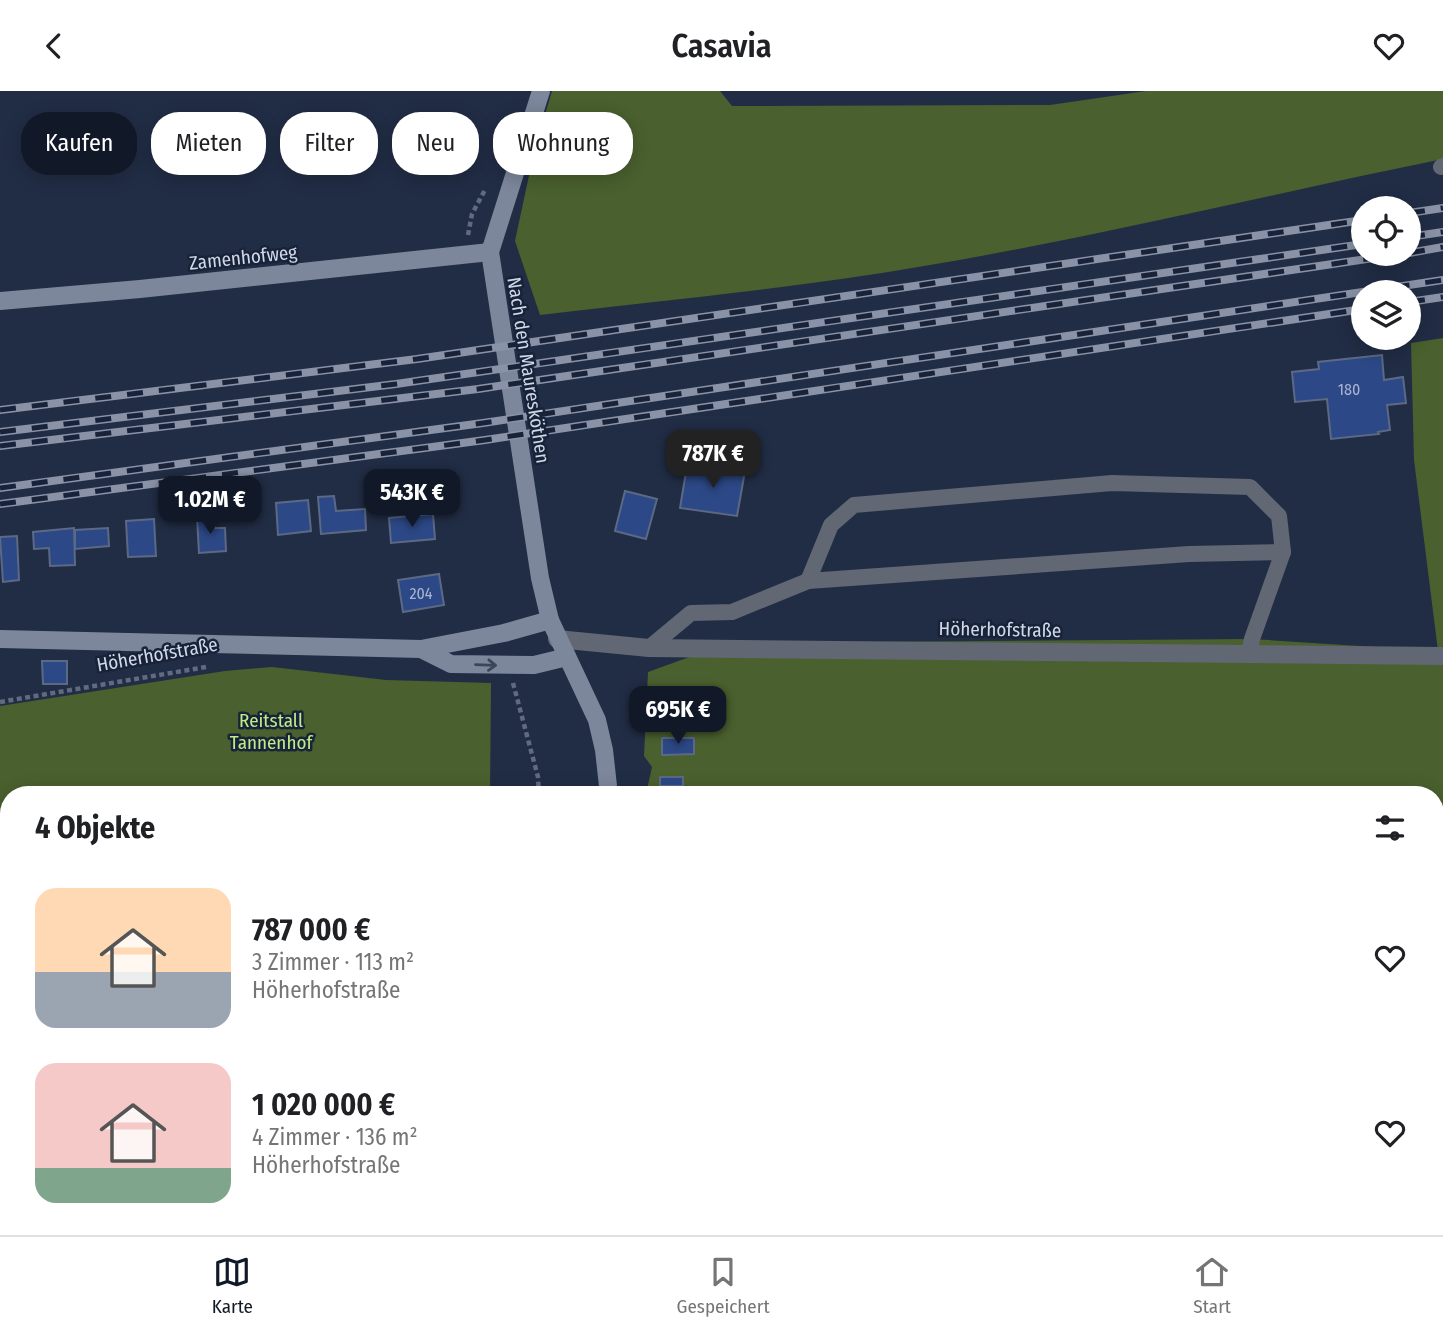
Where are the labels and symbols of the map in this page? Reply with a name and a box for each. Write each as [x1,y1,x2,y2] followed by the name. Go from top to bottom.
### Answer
[188,240,298,275] street label: Zamenhofweg
[502,275,555,465] street label: Nach den Mauresköthen
[1338,380,1360,399] house number: 180
[656,431,770,490] pin: 787K €
[355,469,469,529] pin: 543K €
[145,477,275,536] pin: 1.02M €
[409,584,433,603] house number: 204
[939,617,1061,642] street label: Höherhofstraße
[95,633,219,676] street label: Höherhofstraße
[474,658,497,671] one-way arrow
[621,687,735,746] pin: 695K €
[230,709,313,754] park label: Reitstall Tannenhof

